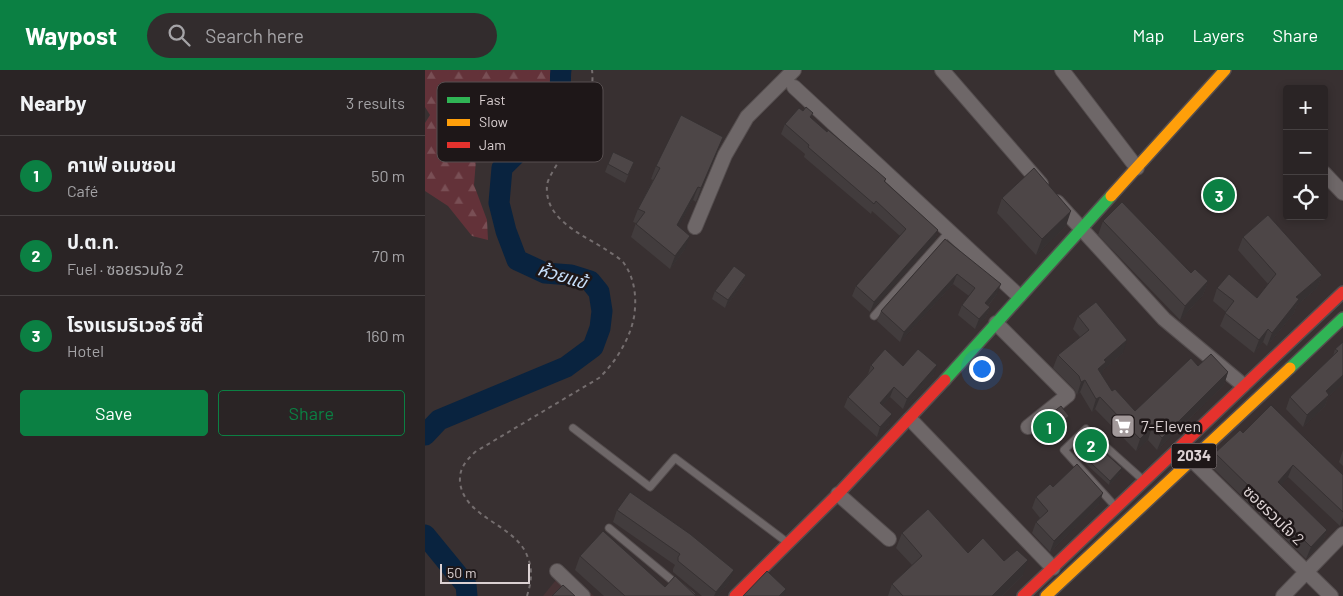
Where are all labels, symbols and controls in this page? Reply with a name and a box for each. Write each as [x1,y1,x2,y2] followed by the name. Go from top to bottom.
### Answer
[147,13,497,58] search box
[25,21,117,50] text: Waypost
[165,21,193,49] icon: search
[205,24,304,47] text: Search here
[1132,24,1164,46] text: Map
[1192,24,1245,46] text: Layers
[1273,24,1318,46] text: Share
[437,82,603,162] legend
[1283,85,1328,220] map controls
[1283,85,1328,130] button: +
[20,90,86,115] text: Nearby
[479,91,505,108] text: Fast
[346,93,405,112] text: 3 results
[479,113,508,130] text: Slow
[1283,130,1328,175] button: −
[479,136,506,153] text: Jam
[67,153,176,176] text: คาเฟ่ อเมซอน
[33,166,39,185] text: 1
[371,166,405,185] text: 50 m
[1283,175,1328,220] button: locate
[1203,176,1235,214] pin: 3
[67,181,98,200] text: Café
[67,230,119,253] text: ป.ต.ท.
[32,246,40,265] text: 2
[372,246,405,265] text: 70 m
[535,257,592,294] water label: ห้วยแข้
[67,259,184,278] text: Fuel · ซอยรวมใจ 2
[67,313,203,336] text: โรงแรมริเวอร์ ซิตี้
[32,326,40,345] text: 3
[366,326,405,345] text: 160 m
[67,341,104,360] text: Hotel
[969,356,995,382] your location
[20,390,208,436] button: Save
[218,390,405,436] button: Share
[1033,408,1065,446] pin: 1
[1110,413,1136,439] supermarket icon: 7-Eleven
[1141,416,1201,435] place label: 7-Eleven
[1075,426,1107,464] pin: 2
[1171,444,1217,468] road number: 2034
[1240,481,1309,548] street label: ซอยรวมใจ 2
[440,561,530,584] scale bar
[447,564,476,581] text: 50 m

